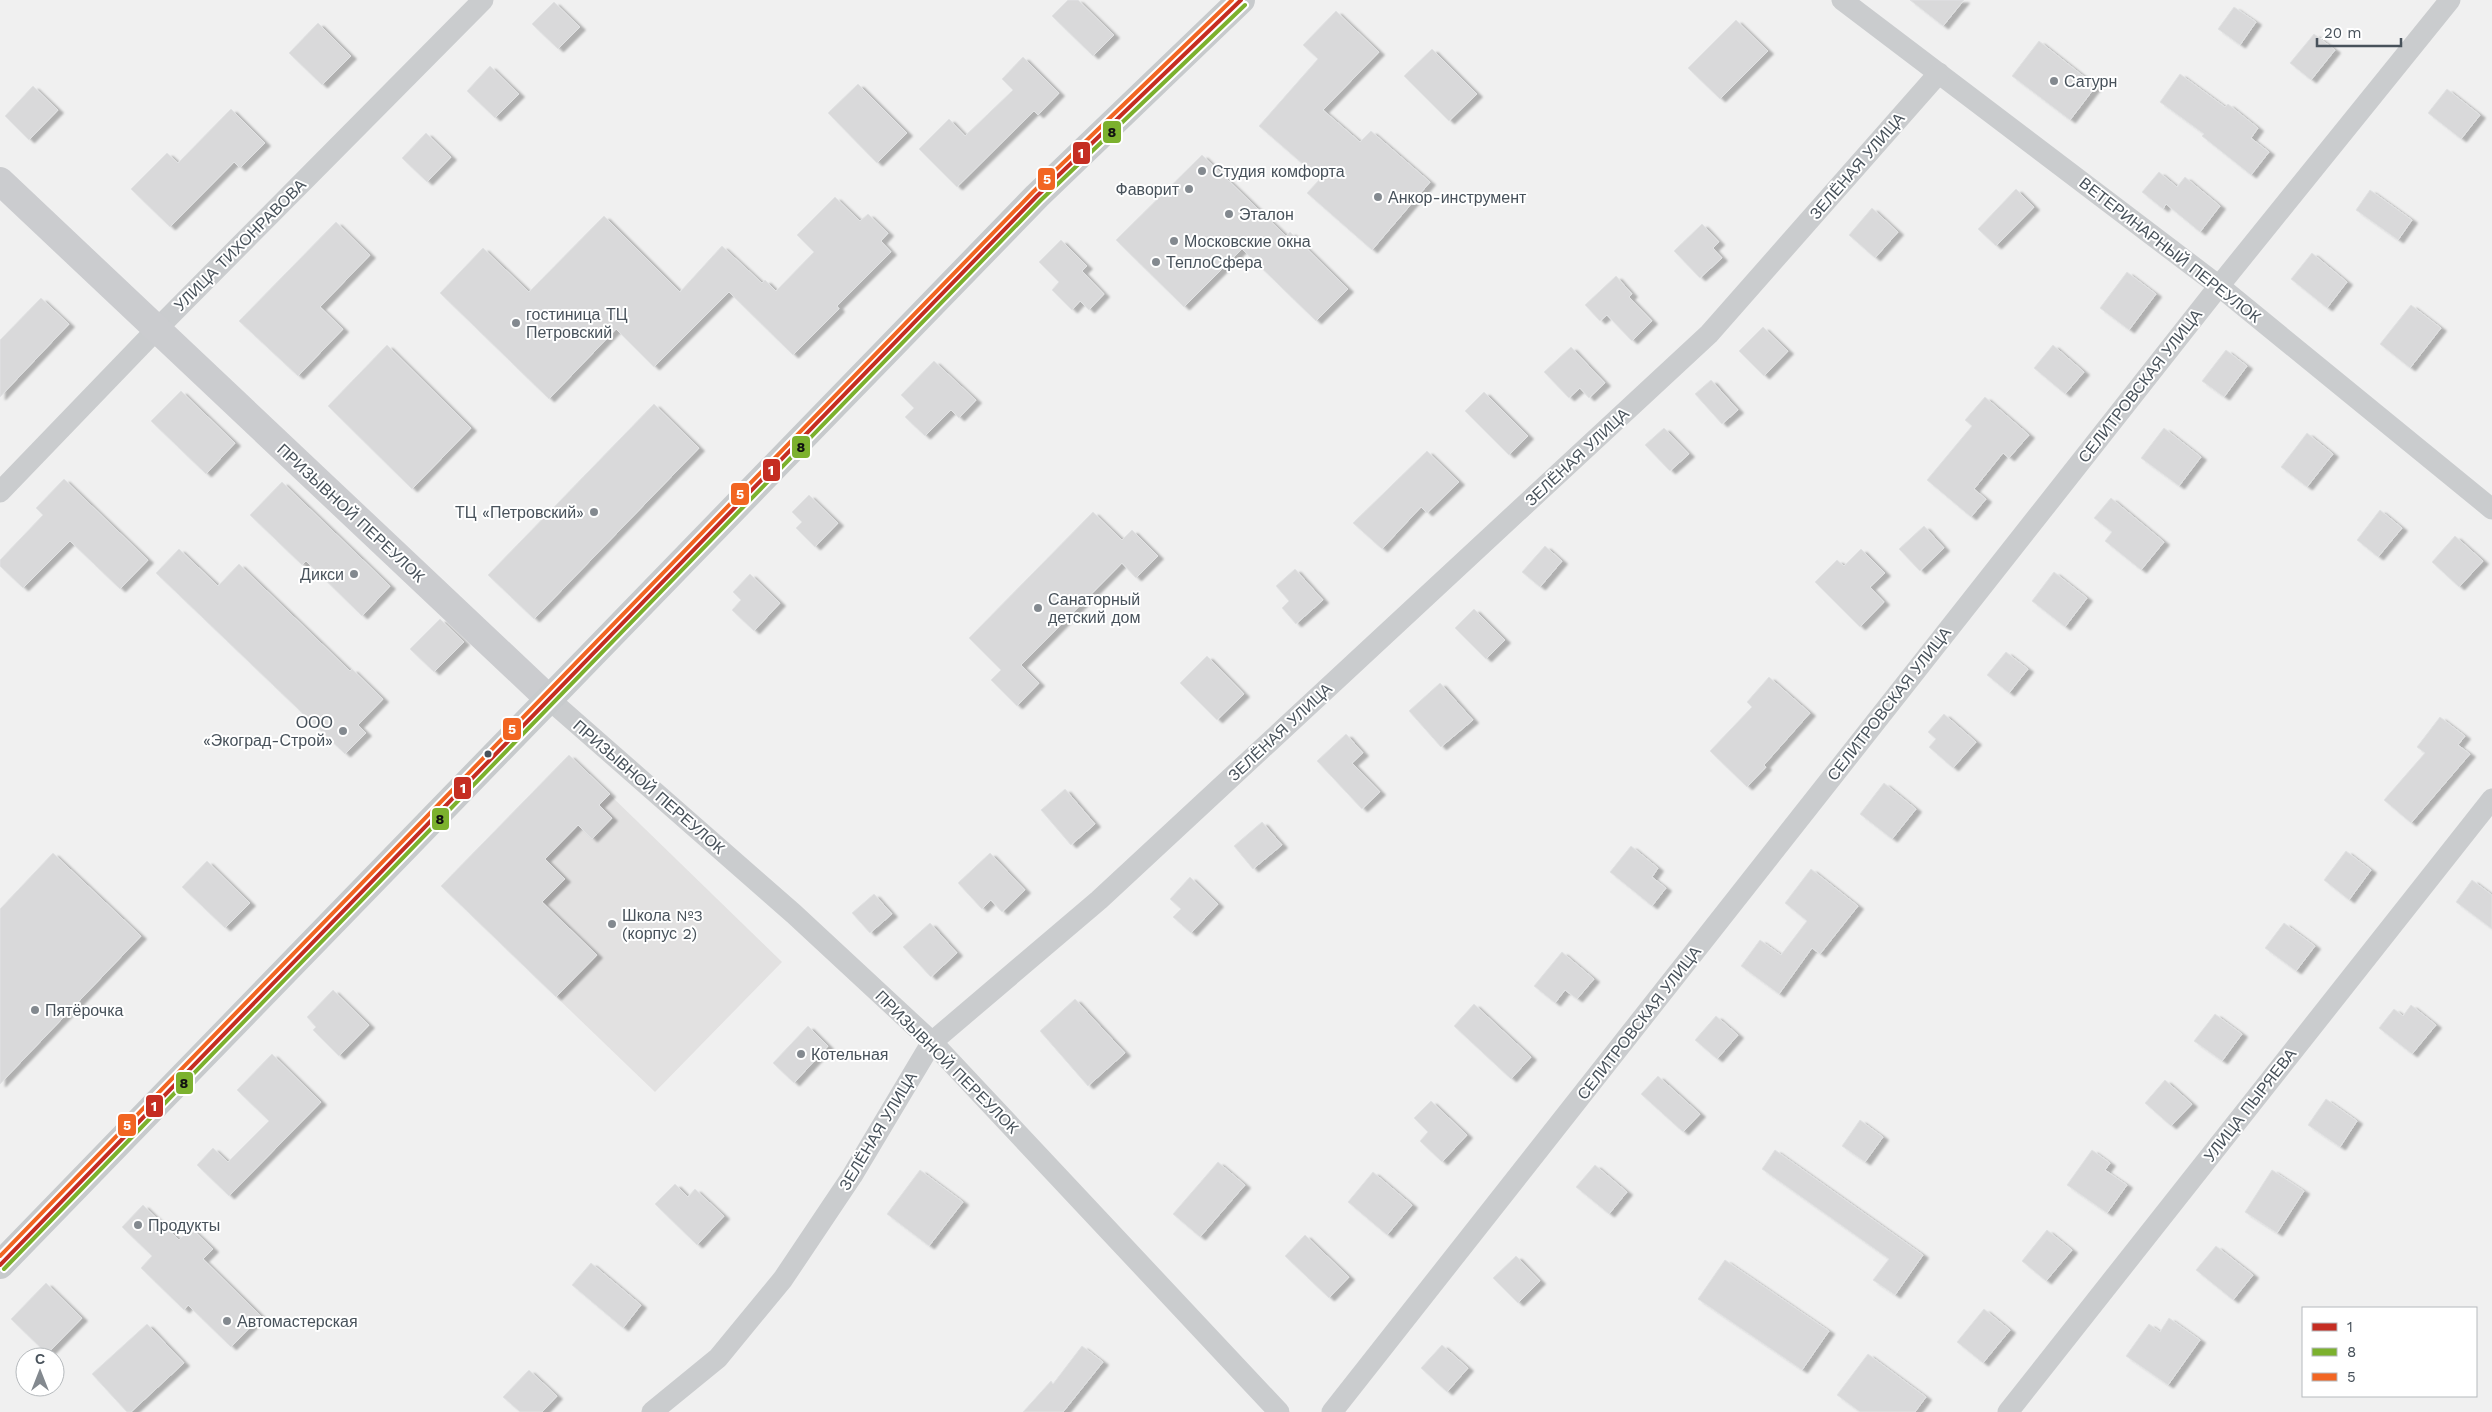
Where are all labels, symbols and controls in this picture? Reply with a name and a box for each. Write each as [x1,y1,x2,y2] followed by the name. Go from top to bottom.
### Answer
[2317,15,2401,47] scale bar
[2324,24,2362,42] text: 20 m
[2064,72,2117,91] place label: Сатурн
[2048,75,2060,87] marker: Сатурн
[1806,109,1909,223] street label: ЗЕЛЁНАЯ УЛИЦА
[1102,120,1122,144] line badge: 8
[1108,124,1117,140] text: 8
[1072,141,1091,165] line badge: 1
[1078,145,1084,161] text: 1
[1212,162,1345,181] place label: Студия комфорта
[1196,165,1208,177] marker: Студия комфорта
[1037,167,1056,191] line badge: 5
[1043,171,1051,187] text: 5
[2076,173,2265,327] street label: ВЕТЕРИНАРНЫЙ ПЕРЕУЛОК
[170,175,310,315] street label: УЛИЦА ТИХОНРАВОВА
[1116,180,1180,199] place label: Фаворит
[1183,183,1195,195] marker: Фаворит
[1388,188,1527,207] place label: Анкор-инструмент
[1372,191,1384,203] marker: Анкор-инструмент
[1239,205,1294,224] place label: Эталон
[1223,208,1235,220] marker: Эталон
[1184,232,1311,251] place label: Московские окна
[1168,235,1180,247] marker: Московские окна
[1166,253,1262,272] place label: ТеплоСфера
[1150,256,1162,268] marker: ТеплоСфера
[526,305,628,342] place label: гостиница ТЦ Петровский
[2074,305,2206,467] street label: СЕЛИТРОВСКАЯ УЛИЦА
[510,317,522,329] marker: гостиница ТЦ Петровский
[1521,404,1633,510] street label: ЗЕЛЁНАЯ УЛИЦА
[791,435,811,459] line badge: 8
[797,439,806,455] text: 8
[273,440,429,587] street label: ПРИЗЫВНОЙ ПЕРЕУЛОК
[762,458,781,482] line badge: 1
[768,462,774,478] text: 1
[730,482,750,506] line badge: 5
[736,486,744,502] text: 5
[455,503,584,522] place label: ТЦ «Петровский»
[588,506,600,518] marker: ТЦ «Петровский»
[300,565,344,584] place label: Дикси
[348,568,360,580] marker: Дикси
[1048,590,1140,627] place label: Санаторный детский дом
[1032,602,1044,614] marker: Санаторный детский дом
[1823,623,1955,785] street label: СЕЛИТРОВСКАЯ УЛИЦА
[1224,679,1336,785] street label: ЗЕЛЁНАЯ УЛИЦА
[203,713,333,750] place label: ООО «Экоград-Строй»
[569,716,729,858] street label: ПРИЗЫВНОЙ ПЕРЕУЛОК
[502,717,522,741] line badge: 5
[508,721,516,737] text: 5
[337,725,349,737] marker: ООО «Экоград-Строй»
[483,749,493,759] unlabelled marker
[453,776,472,800] line badge: 1
[460,780,466,796] text: 1
[431,807,450,831] line badge: 8
[436,811,445,827] text: 8
[622,906,703,943] place label: Школа №3 (корпус 2)
[606,918,618,930] marker: Школа №3 (корпус 2)
[1573,942,1705,1104] street label: СЕЛИТРОВСКАЯ УЛИЦА
[871,986,1023,1138] street label: ПРИЗЫВНОЙ ПЕРЕУЛОК
[45,1001,124,1020] place label: Пятёрочка
[29,1004,41,1016] marker: Пятёрочка
[2200,1044,2300,1165] street label: УЛИЦА ПЫРЯЕВА
[811,1045,888,1064] place label: Котельная
[795,1048,807,1060] marker: Котельная
[835,1068,921,1194] street label: ЗЕЛЁНАЯ УЛИЦА
[175,1071,194,1095] line badge: 8
[180,1075,189,1091] text: 8
[145,1094,164,1118] line badge: 1
[151,1098,157,1114] text: 1
[117,1113,137,1137] line badge: 5
[123,1117,131,1133] text: 5
[148,1216,220,1235] place label: Продукты
[132,1219,144,1231] marker: Продукты
[2302,1307,2477,1397] legend
[237,1312,358,1331] place label: Автомастерская
[221,1315,233,1327] marker: Автомастерская
[2347,1318,2353,1336] text: 1
[2347,1343,2356,1361] text: 8
[15,1347,65,1397] north arrow
[35,1351,45,1367] text: С
[2347,1368,2356,1386] text: 5

